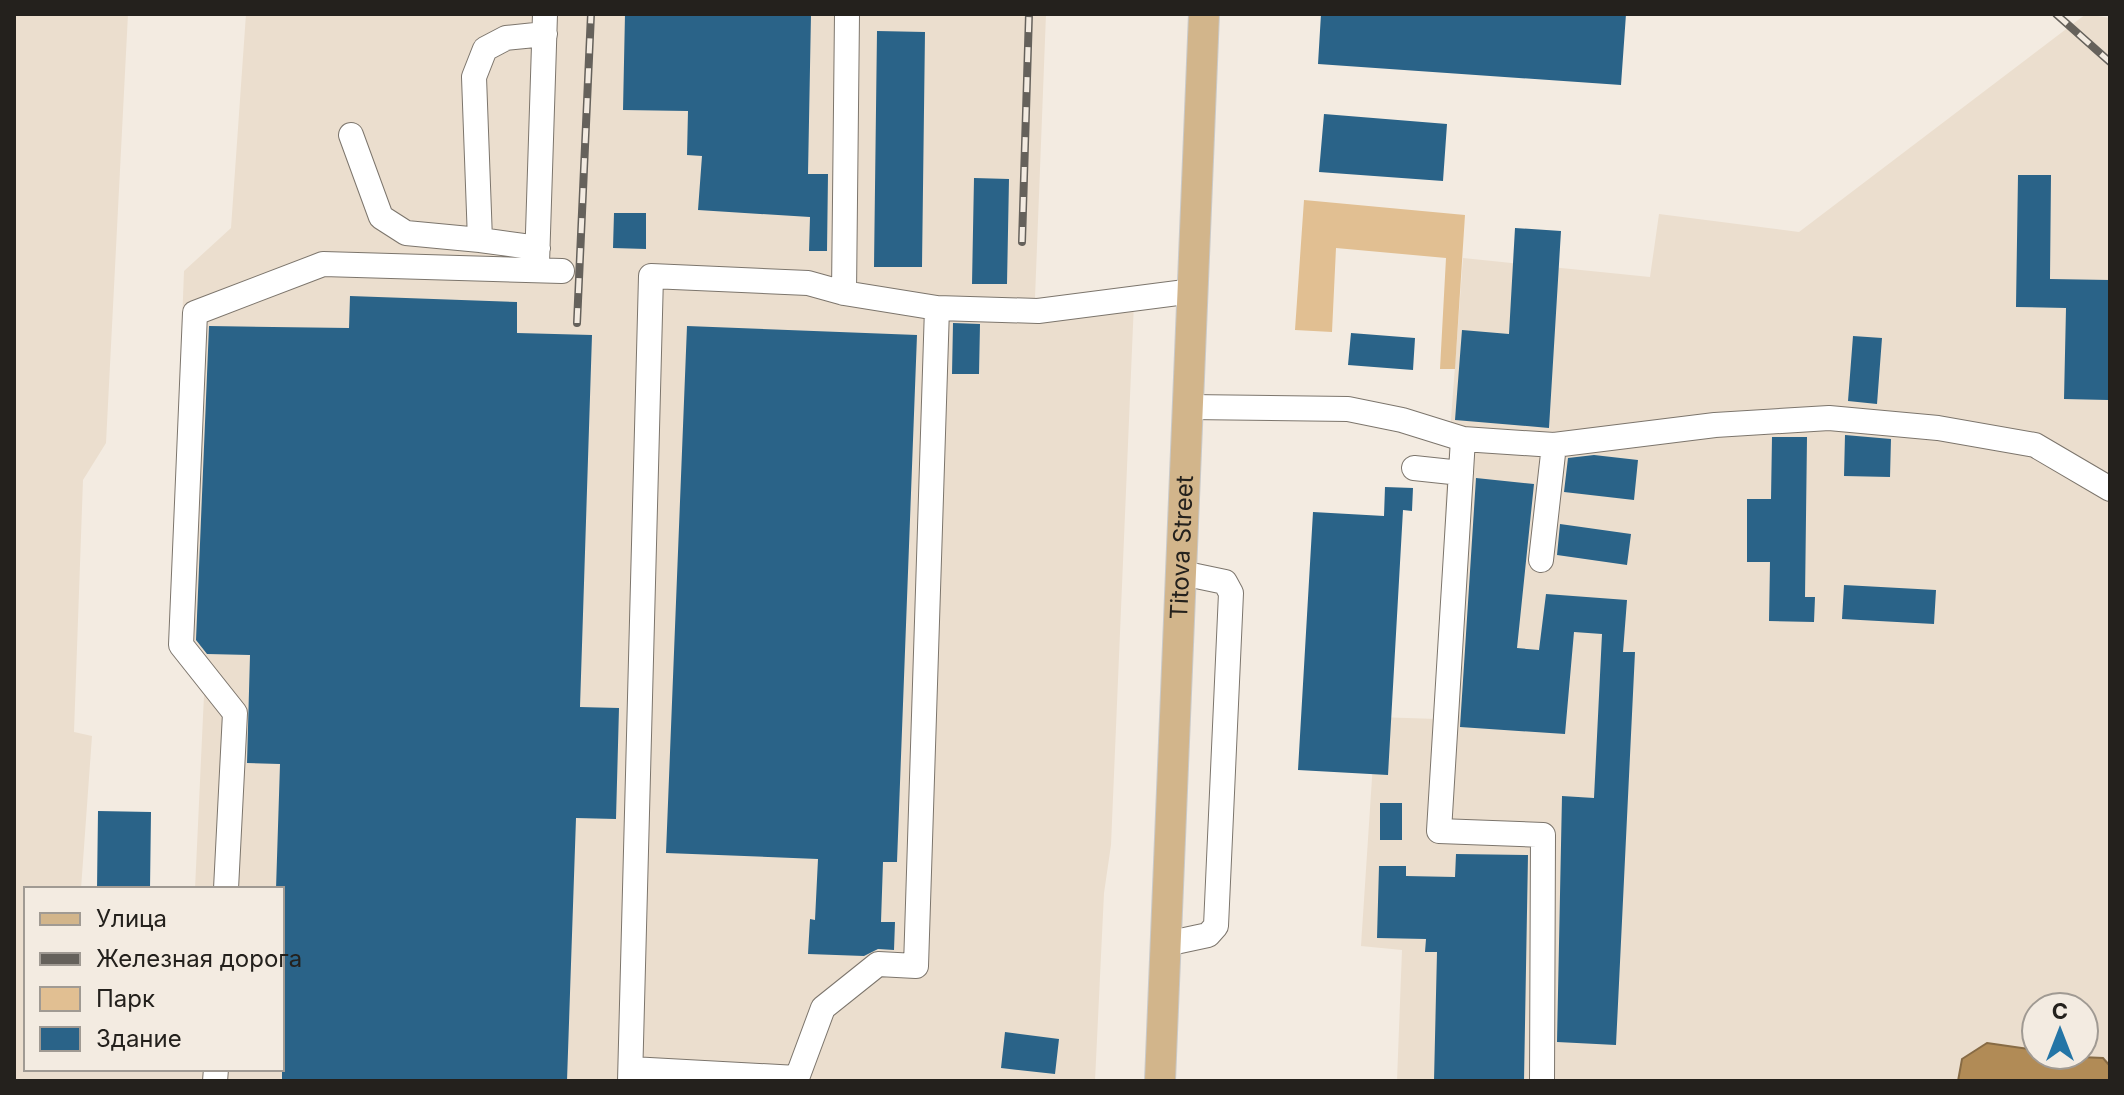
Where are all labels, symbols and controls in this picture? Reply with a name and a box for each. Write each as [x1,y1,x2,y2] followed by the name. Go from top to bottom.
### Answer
[1164,475,1199,620] street label: Titova Street
[24,887,284,1071] legend
[96,904,167,933] text: Улица
[96,944,302,973] text: Железная дорога
[96,984,155,1013] text: Парк
[2020,991,2100,1071] north arrow
[2052,998,2068,1024] text: С
[96,1024,182,1053] text: Здание

